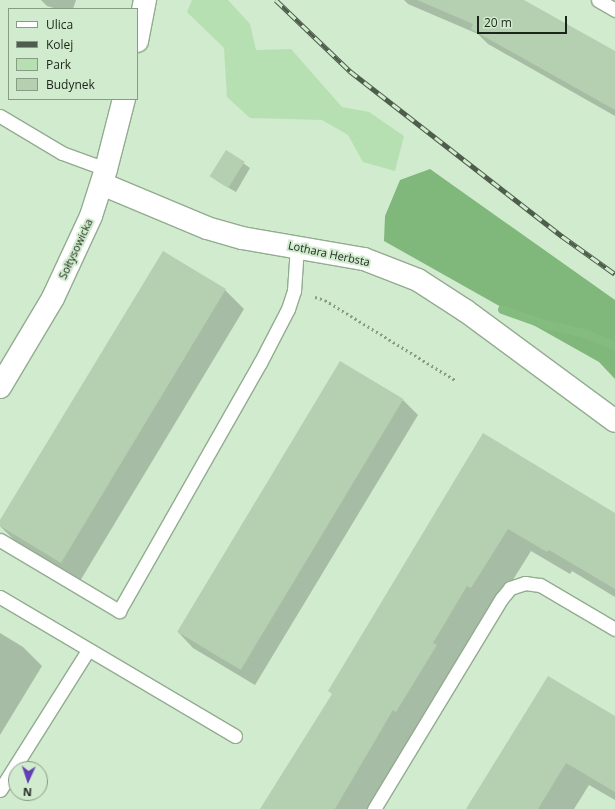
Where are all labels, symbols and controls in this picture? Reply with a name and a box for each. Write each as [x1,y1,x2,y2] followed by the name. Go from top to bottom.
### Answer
[8,8,138,100] legend
[479,8,569,34] scale bar
[484,14,512,31] text: 20 m
[46,16,73,33] text: Ulica
[46,36,73,53] text: Kolej
[46,56,71,73] text: Park
[46,76,95,93] text: Budynek
[56,217,96,281] street label: Sołtysowicka
[287,239,371,269] street label: Lothara Herbsta
[8,761,48,801] north arrow
[23,785,32,800] text: N

